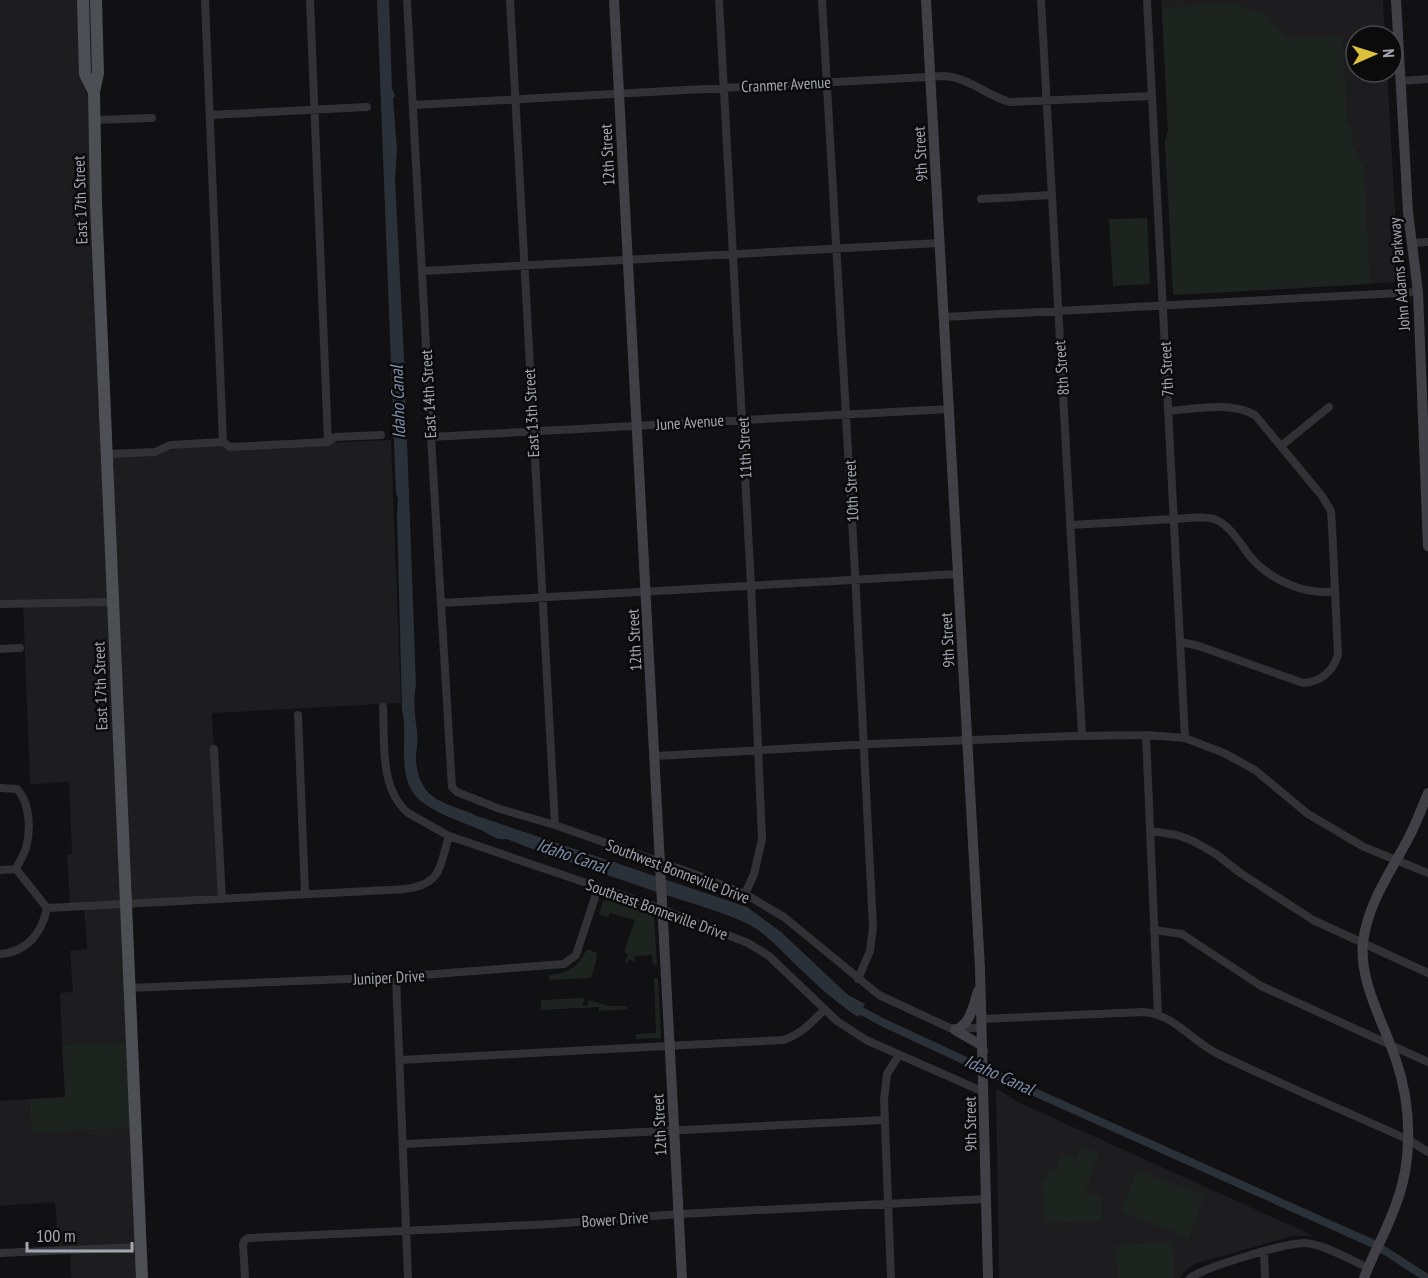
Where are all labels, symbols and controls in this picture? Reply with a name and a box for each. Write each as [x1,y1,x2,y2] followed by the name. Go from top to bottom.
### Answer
[1344,24,1404,84] north arrow
[1379,48,1399,58] text: N
[741,72,831,96] street label: Cranmer Avenue
[595,123,619,187] street label: 12th Street
[909,125,931,182] street label: 9th Street
[68,155,92,245] street label: East 17th Street
[1384,217,1414,332] street label: John Adams Parkway
[1049,339,1073,396] street label: 8th Street
[1155,340,1177,397] street label: 7th Street
[416,349,440,439] street label: East 14th Street
[385,363,410,439] water label: Idaho Canal
[519,368,543,458] street label: East 13th Street
[654,410,725,434] street label: June Avenue
[732,416,756,480] street label: 11th Street
[839,459,863,523] street label: 10th Street
[622,608,646,672] street label: 12th Street
[936,611,958,668] street label: 9th Street
[88,641,112,731] street label: East 17th Street
[534,833,612,879] water label: Idaho Canal
[603,834,753,908] street label: Southwest Bonneville Drive
[583,874,731,944] street label: Southeast Bonneville Drive
[352,965,425,989] street label: Juniper Drive
[961,1049,1039,1101] water label: Idaho Canal
[647,1093,671,1157] street label: 12th Street
[960,1096,980,1152] street label: 9th Street
[581,1207,649,1231] street label: Bower Drive
[27,1215,132,1253] scale bar
[36,1224,76,1247] text: 100 m

